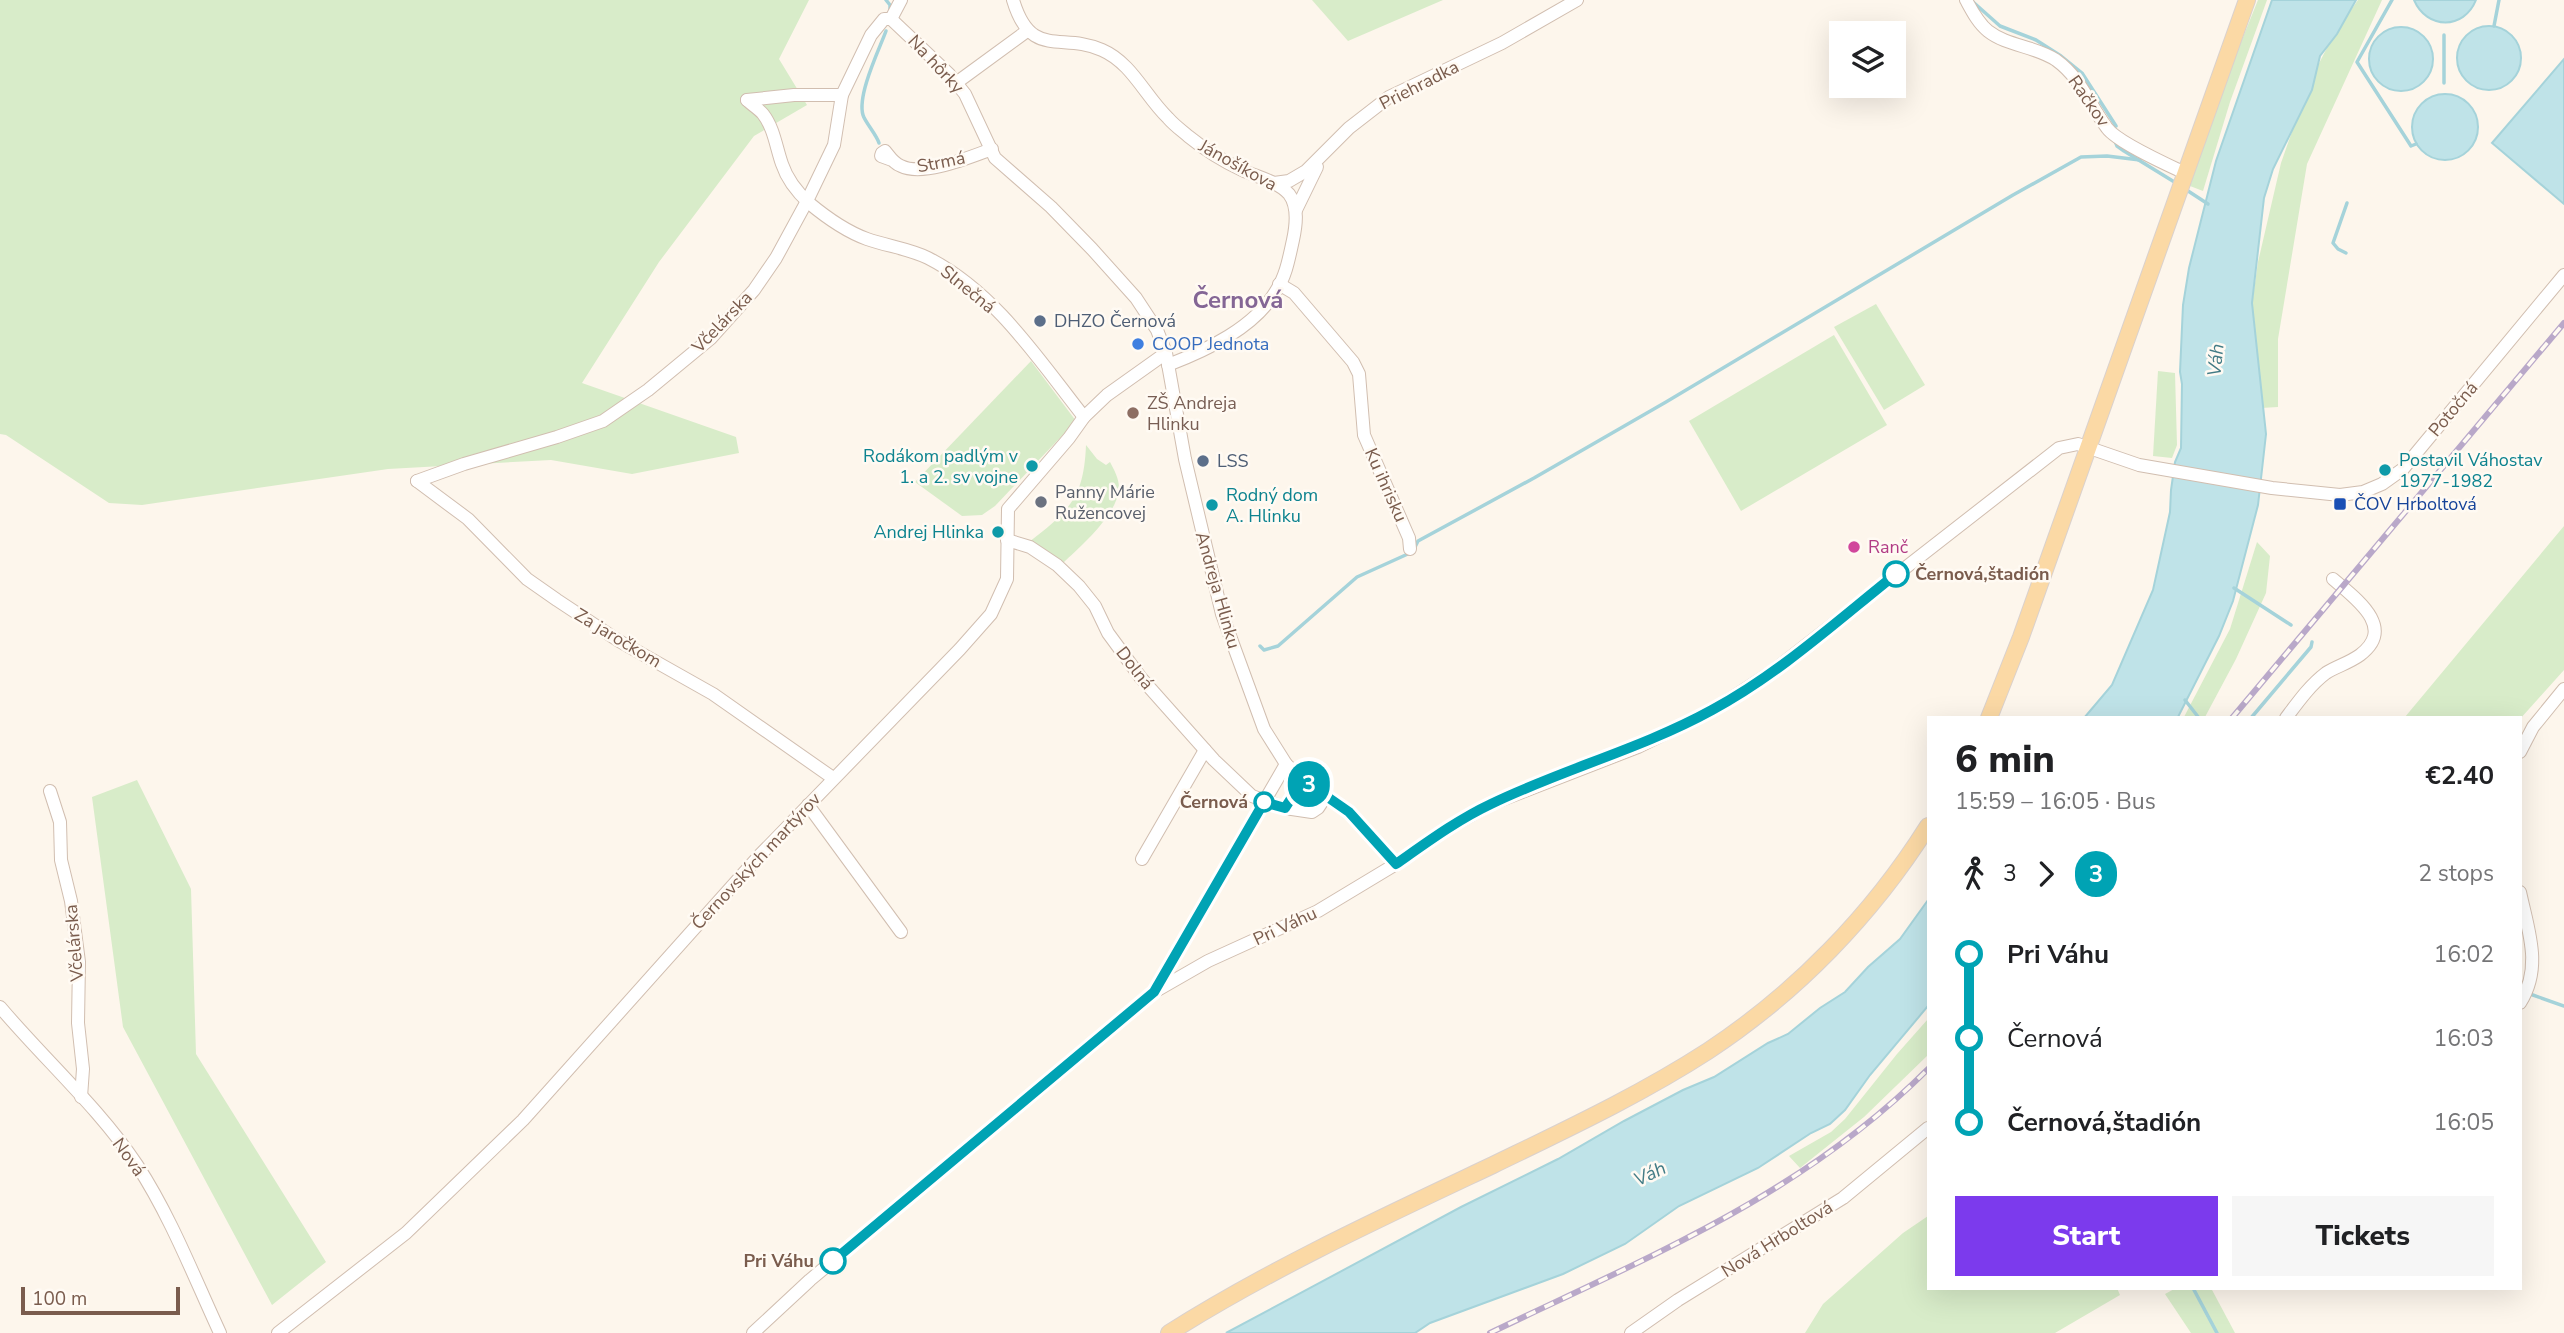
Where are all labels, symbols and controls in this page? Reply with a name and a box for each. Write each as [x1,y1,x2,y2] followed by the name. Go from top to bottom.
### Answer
[1829,21,1906,98] map controls
[1829,21,1906,98] button: layers
[903,29,970,99] street label: Na hôrky
[1375,55,1463,115] street label: Priehradka
[2063,70,2116,132] street label: Račkov
[1194,133,1281,196] street label: Jánošíkova
[915,146,967,178] street label: Strmá
[935,259,1001,319] street label: Slnečná
[1192,284,1284,316] district label: Černová
[686,286,758,359] street label: Včelárska
[1054,309,1176,333] place label: DHZO Černová
[1032,313,1048,329] marker: DHZO Černová
[1152,332,1269,356] place label: COOP Jednota
[1130,336,1146,352] marker: COOP Jednota
[2201,342,2231,378] water label: Váh
[2423,376,2483,442] street label: Potočná
[1147,391,1237,436] place label: ZŠ Andreja Hlinku
[1125,405,1141,421] marker: ZŠ Andreja Hlinku
[863,444,1019,489] place label: Rodákom padlým v 1. a 2. sv vojne
[1359,444,1413,526] street label: Ku ihrisku
[2399,448,2543,493] place label: Postavil Váhostav 1977-1982
[1217,449,1249,473] place label: LSS
[1195,453,1211,469] marker: LSS
[1024,458,1040,474] marker: Rodákom padlým v 1. a 2. sv vojne
[2377,462,2393,478] marker: Postavil Váhostav 1977-1982
[1055,480,1155,525] place label: Panny Márie Ružencovej
[1226,483,1318,528] place label: Rodný dom A. Hlinku
[2354,492,2477,516] place label: ČOV Hrboltová
[1033,494,1049,510] marker: Panny Márie Ružencovej
[2332,496,2348,512] marker: ČOV Hrboltová
[1204,497,1220,513] marker: Rodný dom A. Hlinku
[874,520,984,544] place label: Andrej Hlinka
[990,524,1006,540] marker: Andrej Hlinka
[1190,529,1246,651] street label: Andreja Hlinku
[1868,535,1908,559] place label: Ranč
[1846,539,1862,555] marker: Ranč
[1883,561,1909,587] marker: Černová,štadión
[1915,562,2050,586] place label: Černová,štadión
[570,603,666,673] street label: Za jaročkom
[1111,642,1159,694] street label: Dolná
[1955,734,2055,785] text: 6 min
[2425,758,2494,793] text: €2.40
[1286,761,1332,807] line badge: 3
[1302,768,1316,800] text: 3
[1955,786,2156,817] text: 15:59 – 16:05 · Bus
[686,787,826,935] street label: Černovských martýrov
[1180,790,1248,814] place label: Černová
[1254,792,1274,812] marker: Černová
[1955,855,1993,893] icon: walk
[2027,855,2065,893] icon: forward
[2003,858,2017,889] text: 3
[2089,858,2103,890] text: 3
[2418,858,2494,889] text: 2 stops
[1249,901,1321,951] street label: Pri Váhu
[59,903,89,984] street label: Včelárska
[2007,937,2109,972] text: Pri Váhu
[2434,939,2494,970] text: 16:02
[2007,1021,2103,1056] text: Černová
[2434,1023,2494,1054] text: 16:03
[2007,1105,2201,1140] text: Černová,štadión
[2434,1107,2494,1138] text: 16:05
[107,1133,151,1181] street label: Nová
[1630,1155,1670,1193] water label: Váh
[1717,1195,1837,1283] street label: Nová Hrboltová
[1955,1196,2218,1276] button: Start
[2232,1196,2494,1276] button: Tickets
[820,1248,846,1274] marker: Pri Váhu
[743,1249,814,1273] place label: Pri Váhu
[21,1284,180,1316] scale bar
[32,1286,87,1312] text: 100 m

